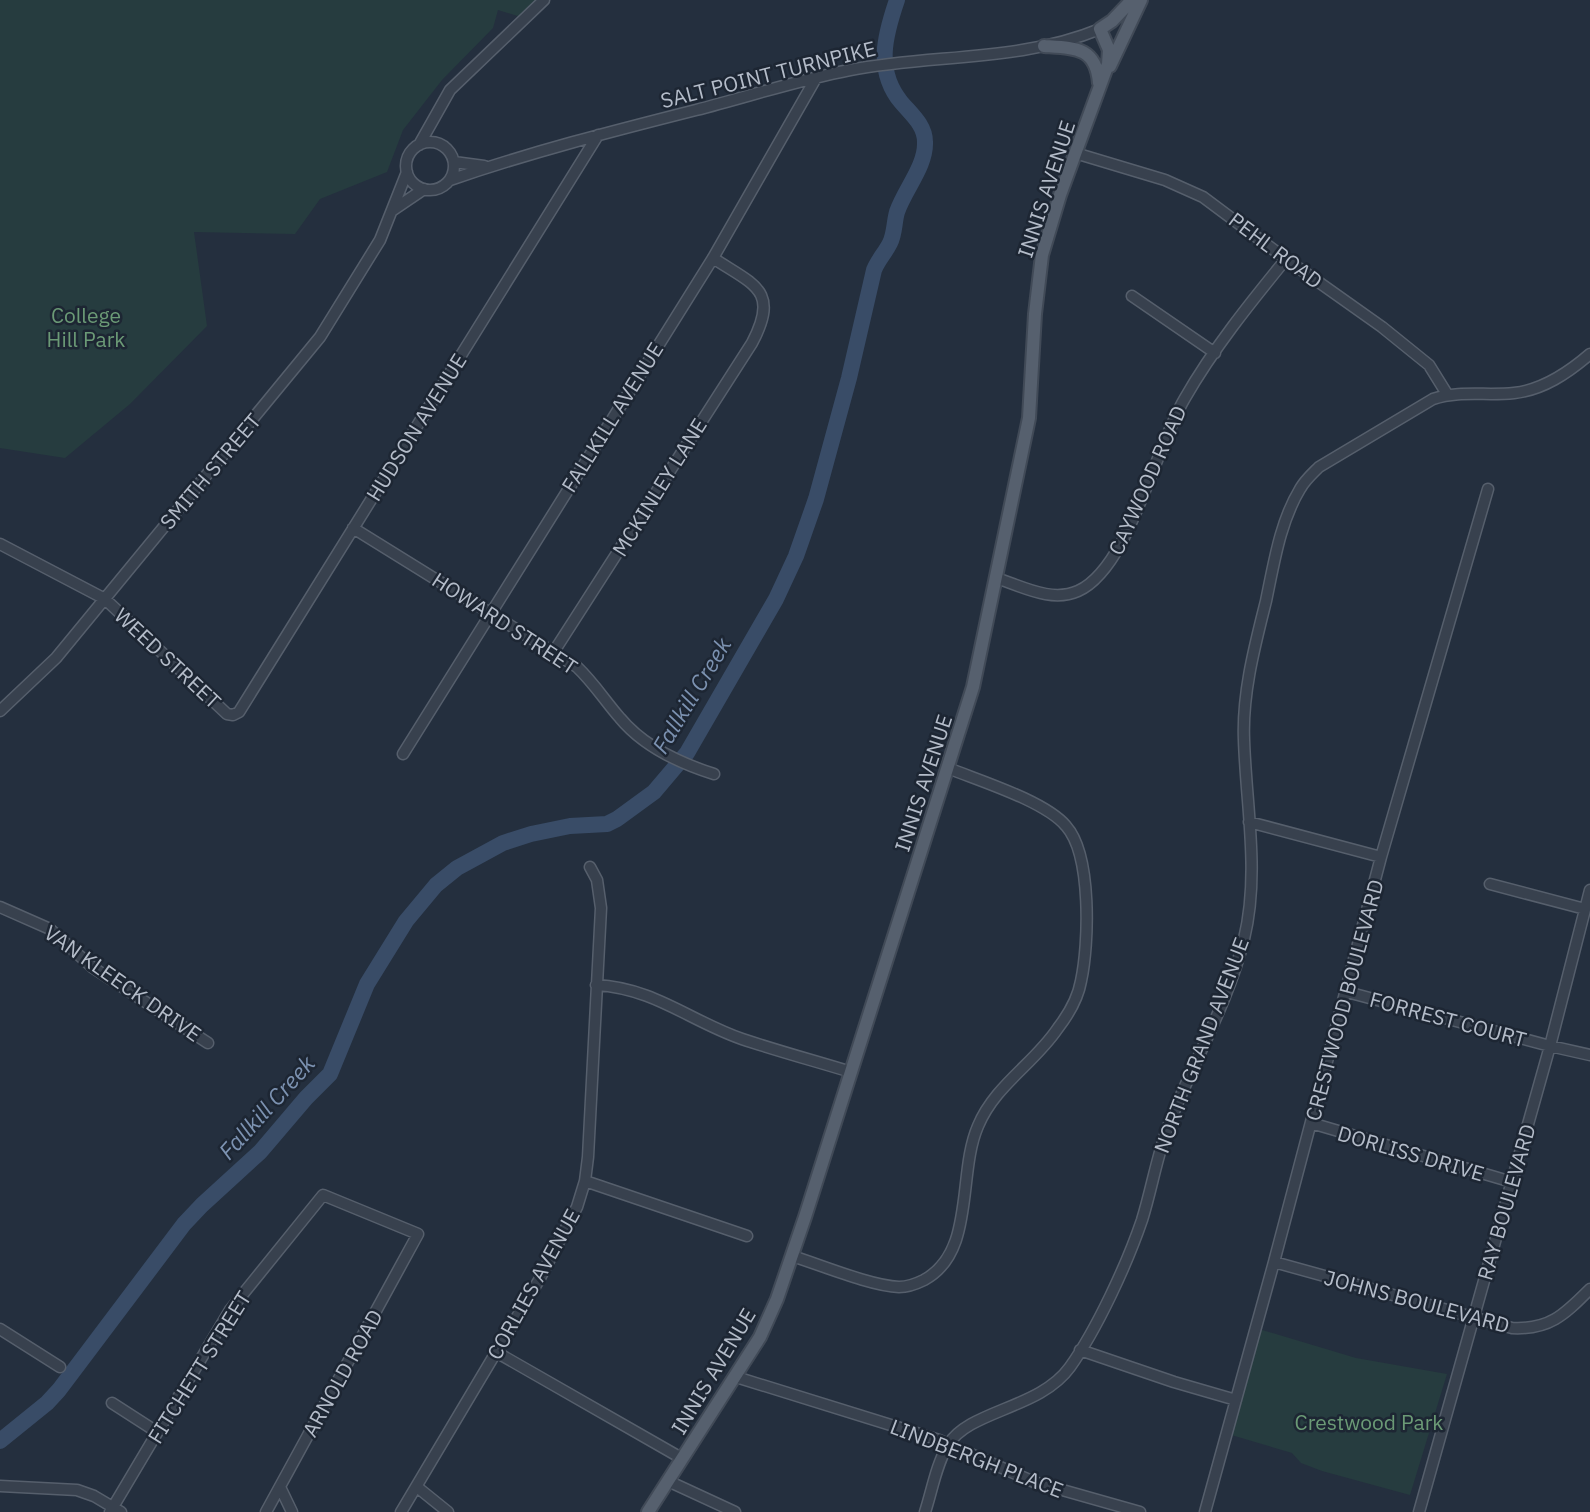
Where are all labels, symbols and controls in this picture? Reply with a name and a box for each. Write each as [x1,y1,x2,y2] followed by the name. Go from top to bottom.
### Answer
[658,34,878,114] street label: SALT POINT TURNPIKE
[1011,117,1081,261] street label: INNIS AVENUE
[1223,206,1329,294] street label: PEHL ROAD
[47,301,125,353] park label: College Hill Park
[555,337,669,497] street label: FALLKILL AVENUE
[359,348,473,506] street label: HUDSON AVENUE
[1102,401,1192,559] street label: CAYWOOD ROAD
[153,407,267,535] street label: SMITH STREET
[605,413,713,561] street label: MCKINLEY LANE
[427,565,583,681] street label: HOWARD STREET
[109,601,227,715] street label: WEED STREET
[645,631,738,759] water label: Fallkill Creek
[888,711,958,855] street label: INNIS AVENUE
[1298,876,1390,1124] street label: CRESTWOOD BOULEVARD
[39,918,207,1048] street label: VAN KLEECK DRIVE
[1147,933,1255,1157] street label: NORTH GRAND AVENUE
[1367,985,1529,1053] street label: FORREST COURT
[211,1048,321,1165] water label: Fallkill Creek
[1334,1119,1488,1187] street label: DORLISS DRIVE
[1470,1121,1542,1283] street label: RAY BOULEVARD
[480,1204,586,1364] street label: CORLIES AVENUE
[1321,1263,1513,1339] street label: JOHNS BOULEVARD
[141,1285,257,1449] street label: FITCHETT STREET
[664,1303,762,1439] street label: INNIS AVENUE
[295,1304,389,1442] street label: ARNOLD ROAD
[1295,1408,1443,1436] park label: Crestwood Park
[886,1412,1068,1504] street label: LINDBERGH PLACE

